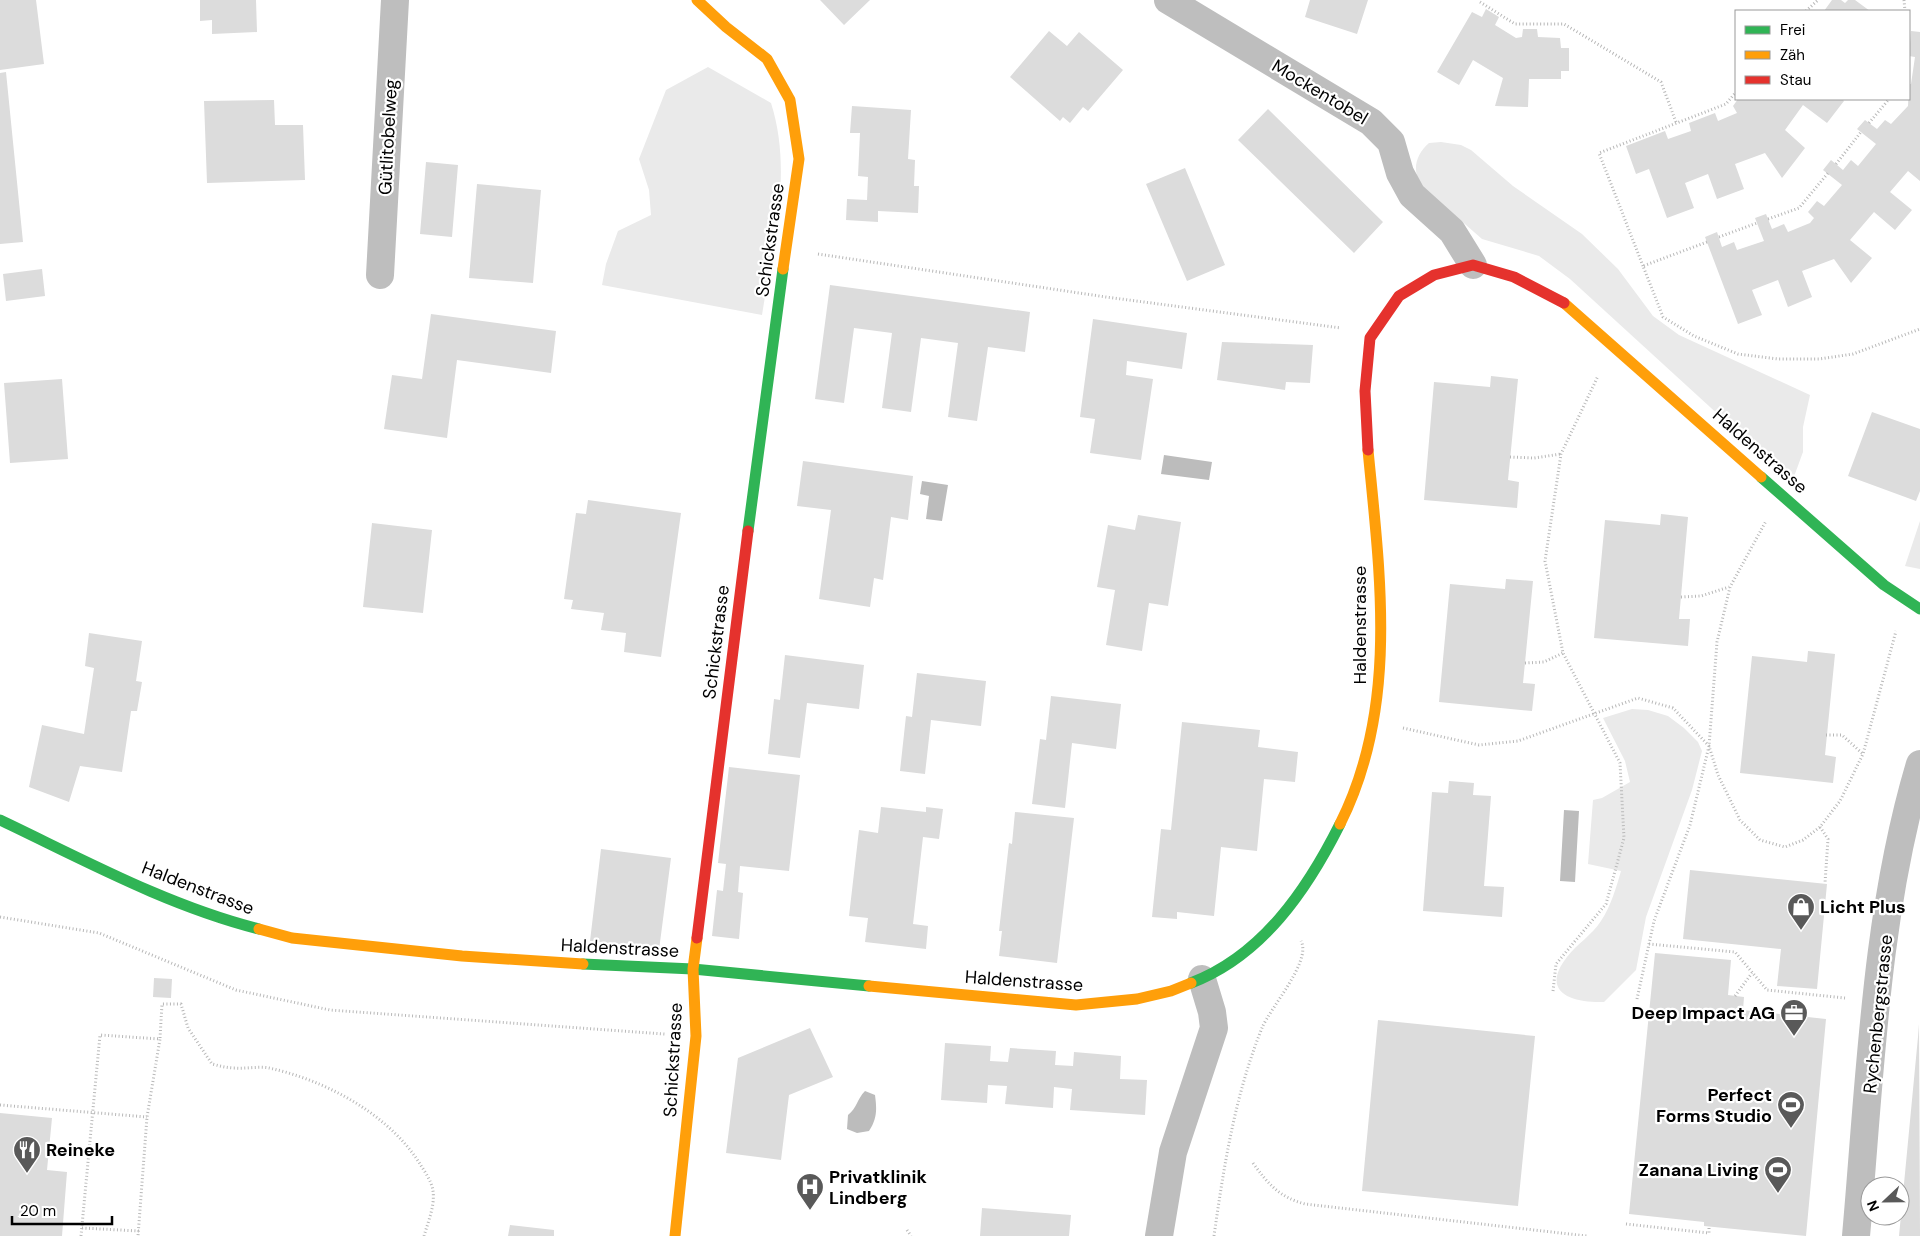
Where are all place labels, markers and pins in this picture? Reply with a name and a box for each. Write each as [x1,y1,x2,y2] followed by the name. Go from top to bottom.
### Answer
[1786,892,1816,931] shop icon: Licht Plus
[1820,895,1906,919] place label: Licht Plus
[1779,998,1809,1037] office icon: Deep Impact AG
[1632,1001,1775,1025] place label: Deep Impact AG
[1656,1083,1772,1128] place label: Perfect Forms Studio
[1776,1090,1806,1129] sports icon: Perfect Forms Studio
[12,1135,42,1174] restaurant icon: Reineke
[46,1138,115,1162] place label: Reineke
[1763,1155,1793,1194] sports icon: Zanana Living
[1639,1158,1759,1182] place label: Zanana Living
[829,1165,927,1210] place label: Privatklinik Lindberg
[795,1172,825,1211] hospital icon: Privatklinik Lindberg

